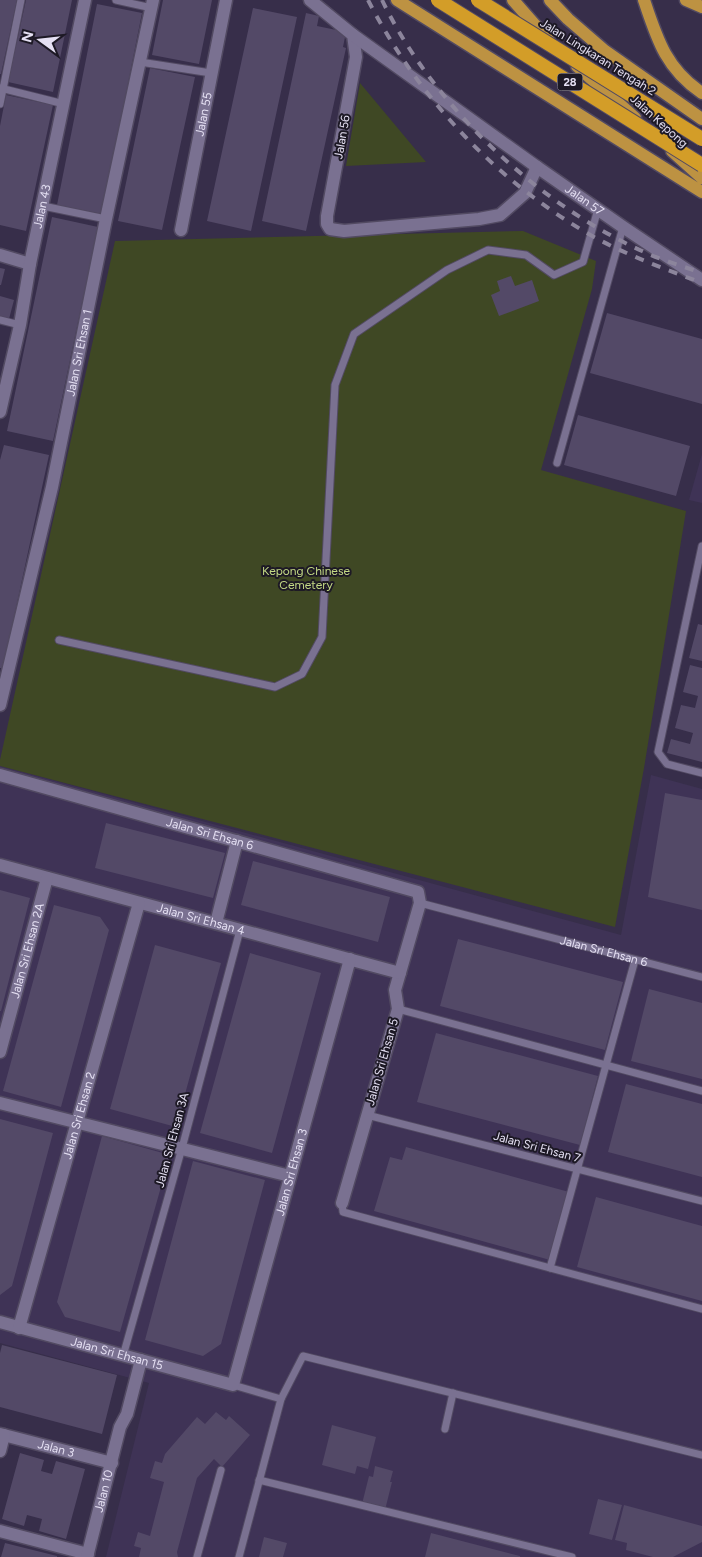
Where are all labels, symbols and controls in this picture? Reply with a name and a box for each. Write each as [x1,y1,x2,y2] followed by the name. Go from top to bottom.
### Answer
[15,15,65,65] north arrow
[538,16,658,98] street label: Jalan Lingkaran Tengah 2
[18,29,38,44] text: N
[558,74,582,90] road number: 28
[193,91,215,137] street label: Jalan 55
[627,92,691,150] street label: Jalan Kepong
[331,114,353,160] street label: Jalan 56
[562,182,607,219] street label: Jalan 57
[31,183,53,230] street label: Jalan 43
[63,308,95,397] street label: Jalan Sri Ehsan 1
[262,564,350,592] park label: Kepong Chinese Cemetery
[165,815,255,853] street label: Jalan Sri Ehsan 6
[155,901,247,938] street label: Jalan Sri Ehsan 4
[8,902,47,1000] street label: Jalan Sri Ehsan 2A
[558,933,649,969] street label: Jalan Sri Ehsan 6
[363,1017,401,1107] street label: Jalan Sri Ehsan 5
[60,1070,98,1160] street label: Jalan Sri Ehsan 2
[153,1091,191,1189] street label: Jalan Sri Ehsan 3A
[273,1127,310,1217] street label: Jalan Sri Ehsan 3
[492,1129,583,1165] street label: Jalan Sri Ehsan 7
[69,1334,165,1373] street label: Jalan Sri Ehsan 15
[36,1437,76,1460] street label: Jalan 3
[92,1468,116,1514] street label: Jalan 10

